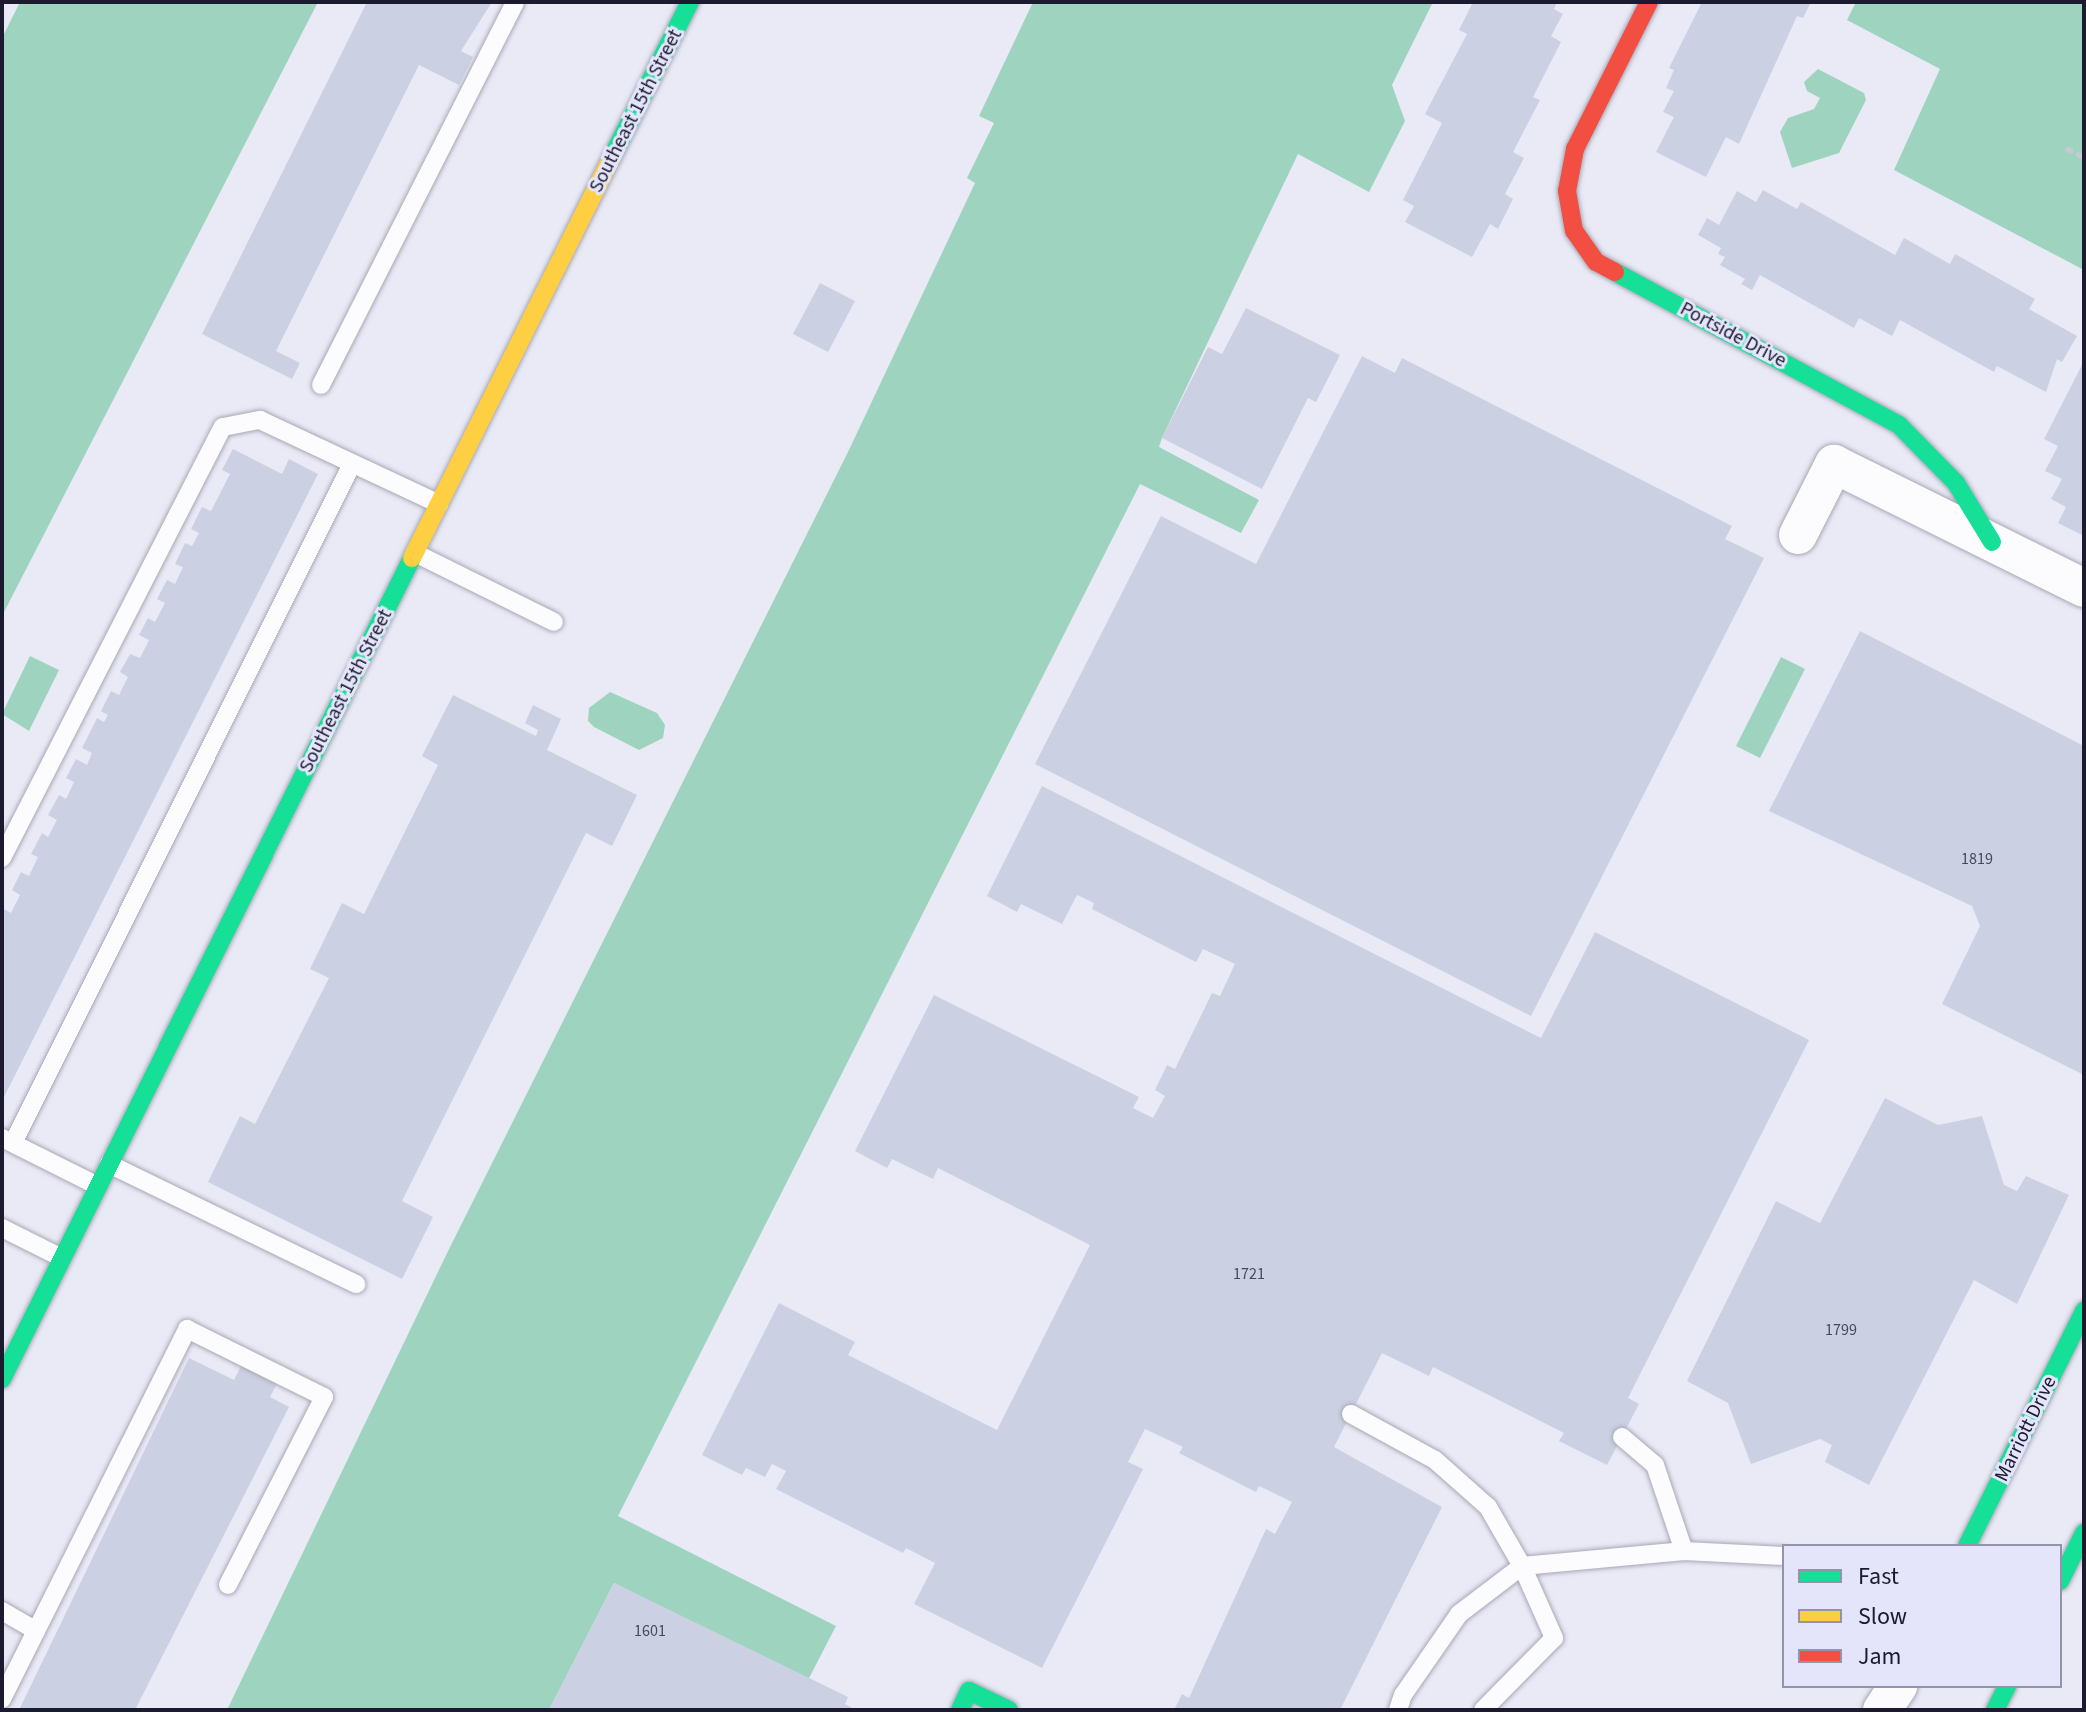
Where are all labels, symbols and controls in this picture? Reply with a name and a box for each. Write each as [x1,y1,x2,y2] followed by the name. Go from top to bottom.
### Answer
[584,25,688,197] street label: Southeast 15th Street
[1676,297,1790,373] street label: Portside Drive
[294,605,398,777] street label: Southeast 15th Street
[1961,849,1993,869] house number: 1819
[1233,1264,1265,1284] house number: 1721
[1825,1320,1857,1340] house number: 1799
[1990,1372,2062,1486] street label: Marriott Drive
[1782,1544,2062,1688] legend
[1858,1559,1899,1594] text: Fast
[1858,1599,1907,1634] text: Slow
[634,1621,666,1641] house number: 1601
[1858,1639,1902,1674] text: Jam

